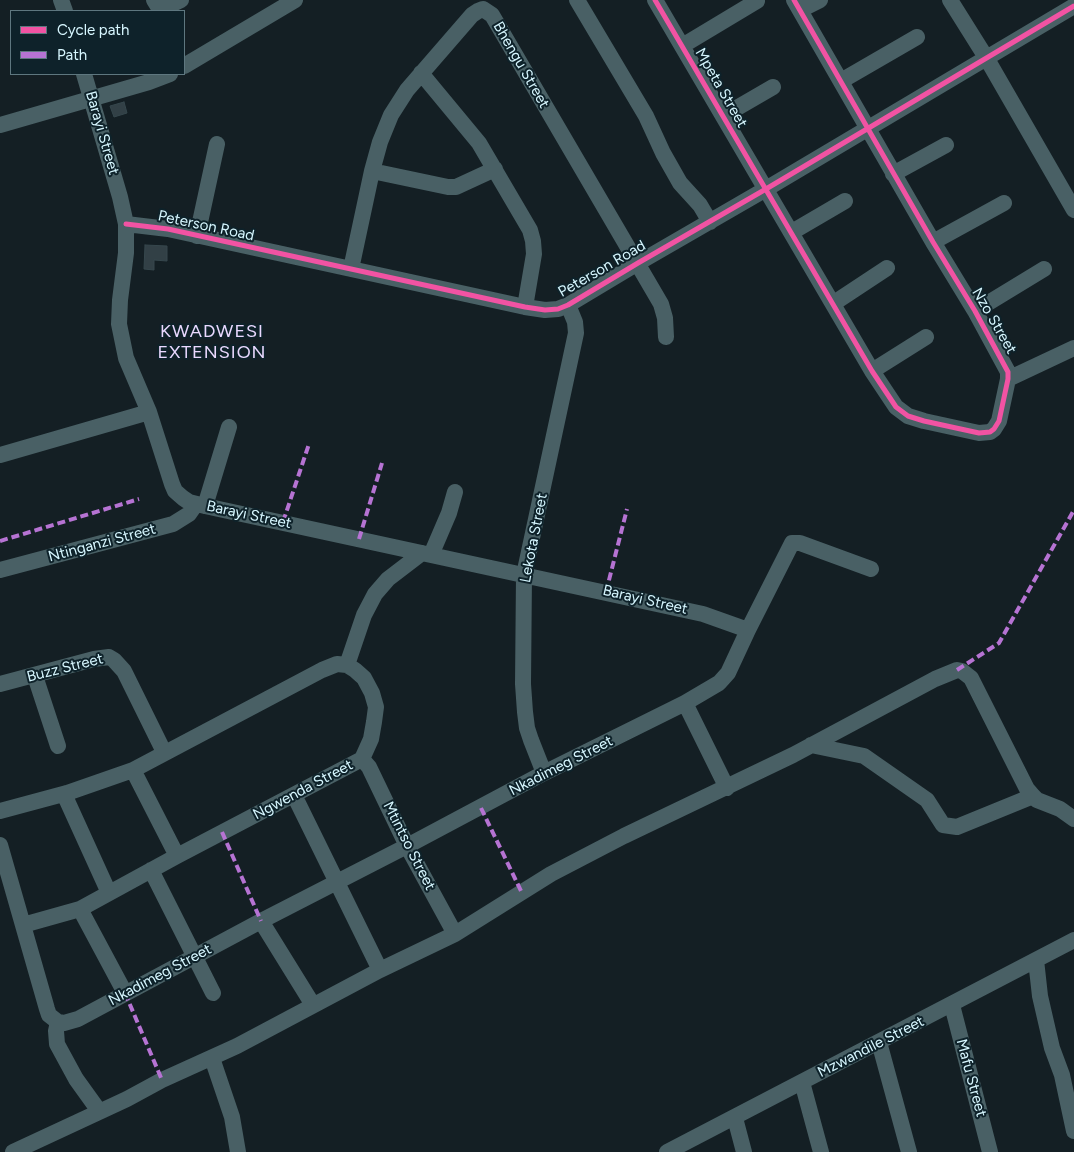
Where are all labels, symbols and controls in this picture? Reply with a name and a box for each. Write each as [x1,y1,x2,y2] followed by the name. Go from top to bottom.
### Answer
[10,10,185,75] legend
[489,19,553,111] street label: Bhengu Street
[57,21,129,39] text: Cycle path
[691,45,751,131] street label: Mpeta Street
[57,46,87,64] text: Path
[81,89,123,177] street label: Barayi Street
[156,207,256,245] street label: Peterson Road
[555,237,649,301] street label: Peterson Road
[968,285,1020,357] street label: Nzo Street
[156,321,268,364] district label: KWADWESI EXTENSION
[517,492,551,584] street label: Lekota Street
[205,497,293,533] street label: Barayi Street
[46,520,158,566] street label: Ntinganzi Street
[601,582,689,618] street label: Barayi Street
[25,650,105,686] street label: Buzz Street
[506,732,616,800] street label: Nkadimeg Street
[250,756,356,824] street label: Ngwenda Street
[379,799,439,893] street label: Mtintso Street
[105,940,215,1010] street label: Nkadimeg Street
[815,1012,927,1082] street label: Mzwandile Street
[952,1037,990,1119] street label: Mafu Street

